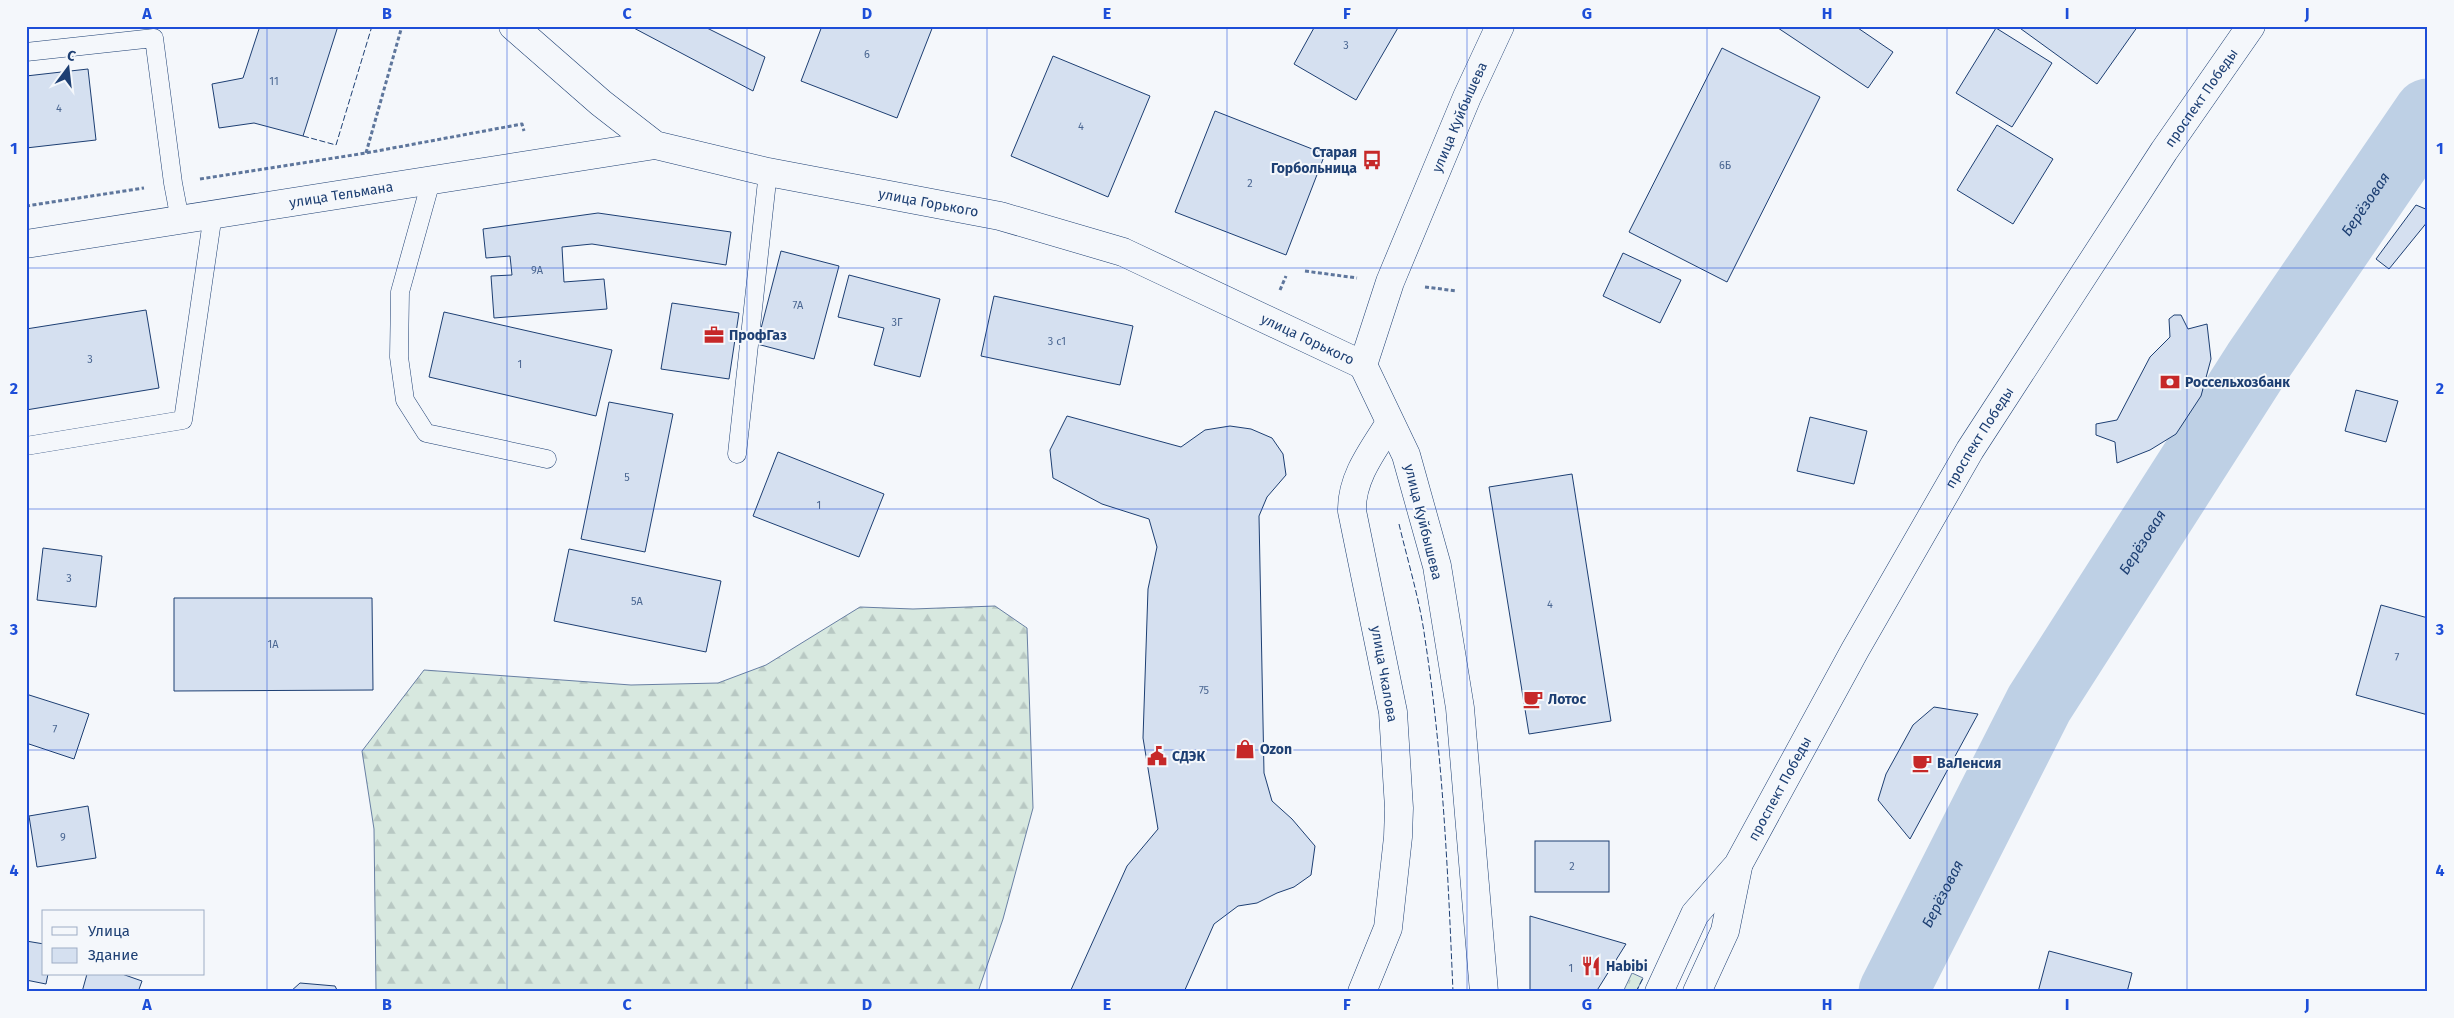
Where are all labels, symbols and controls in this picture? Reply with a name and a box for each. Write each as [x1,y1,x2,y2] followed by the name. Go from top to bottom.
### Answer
[141,4,152,23] text: A
[382,4,392,23] text: B
[622,4,632,23] text: C
[862,4,872,23] text: D
[1103,4,1111,23] text: E
[1343,4,1351,23] text: F
[1582,4,1592,23] text: G
[1822,4,1832,23] text: H
[2065,4,2069,23] text: I
[2303,4,2310,23] text: J
[1343,39,1349,52] house number: 3
[42,42,92,92] north arrow
[2161,45,2241,150] street label: проспект Победы
[65,47,77,65] text: С
[864,48,870,61] house number: 6
[1428,59,1491,175] street label: улица Куйбышева
[269,75,279,88] house number: 11
[56,102,62,115] house number: 4
[1078,120,1084,133] house number: 4
[10,139,18,158] text: 1
[2436,139,2444,158] text: 1
[1271,144,1357,177] place label: Старая Горбольница
[1361,149,1383,171] bus stop icon: Старая Горбольница
[1719,159,1732,172] house number: 6Б
[2337,169,2394,240] water label: Берёзовая
[1247,177,1253,190] house number: 2
[288,178,394,211] street label: улица Тельмана
[877,185,980,220] street label: улица Горького
[531,264,544,277] house number: 9А
[793,299,804,312] house number: 7А
[1258,310,1357,368] street label: улица Горького
[891,316,903,329] house number: 3Г
[703,324,725,346] office icon: ПрофГаз
[729,327,787,344] place label: ПрофГаз
[1048,335,1066,348] house number: 3 с1
[87,353,93,366] house number: 3
[518,358,522,371] house number: 1
[2159,371,2181,393] bank icon: Россельхозбанк
[2185,374,2290,391] place label: Россельхозбанк
[10,379,18,398] text: 2
[2436,379,2444,398] text: 2
[1941,384,2017,491] street label: проспект Победы
[1400,462,1446,582] street label: улица Куйбышева
[624,471,630,484] house number: 5
[817,499,821,512] house number: 1
[2115,506,2170,578] water label: Берёзовая
[66,572,72,585] house number: 3
[631,595,644,608] house number: 5А
[1547,598,1553,611] house number: 4
[9,620,18,639] text: 3
[2435,620,2444,639] text: 3
[1367,624,1401,724] street label: улица Чкалова
[267,638,279,651] house number: 1А
[2395,651,2400,664] house number: 7
[1199,684,1210,697] house number: 75
[1522,688,1544,710] cafe icon: Лотос
[1548,691,1586,708] place label: Лотос
[53,723,58,736] house number: 7
[1744,734,1815,844] street label: проспект Победы
[1234,738,1256,760] shop icon: Ozon
[1260,741,1292,758] place label: Ozon
[1146,745,1168,767] public building icon: СДЭК
[1172,748,1205,765] place label: СДЭК
[1911,752,1933,774] cafe icon: ВаЛенсия
[1937,755,2001,772] place label: ВаЛенсия
[60,831,66,844] house number: 9
[1918,857,1967,931] water label: Берёзовая
[1569,860,1575,873] house number: 2
[9,861,19,880] text: 4
[2435,861,2445,880] text: 4
[42,910,205,976] legend
[88,922,130,940] text: Улица
[88,946,138,964] text: Здание
[1580,955,1602,977] restaurant icon: Habibi
[1606,958,1648,975] place label: Habibi
[1569,962,1573,975] house number: 1
[141,995,152,1014] text: A
[382,995,392,1014] text: B
[622,995,632,1014] text: C
[862,995,872,1014] text: D
[1103,995,1111,1014] text: E
[1343,995,1351,1014] text: F
[1582,995,1592,1014] text: G
[1822,995,1832,1014] text: H
[2065,995,2069,1014] text: I
[2303,995,2310,1014] text: J

